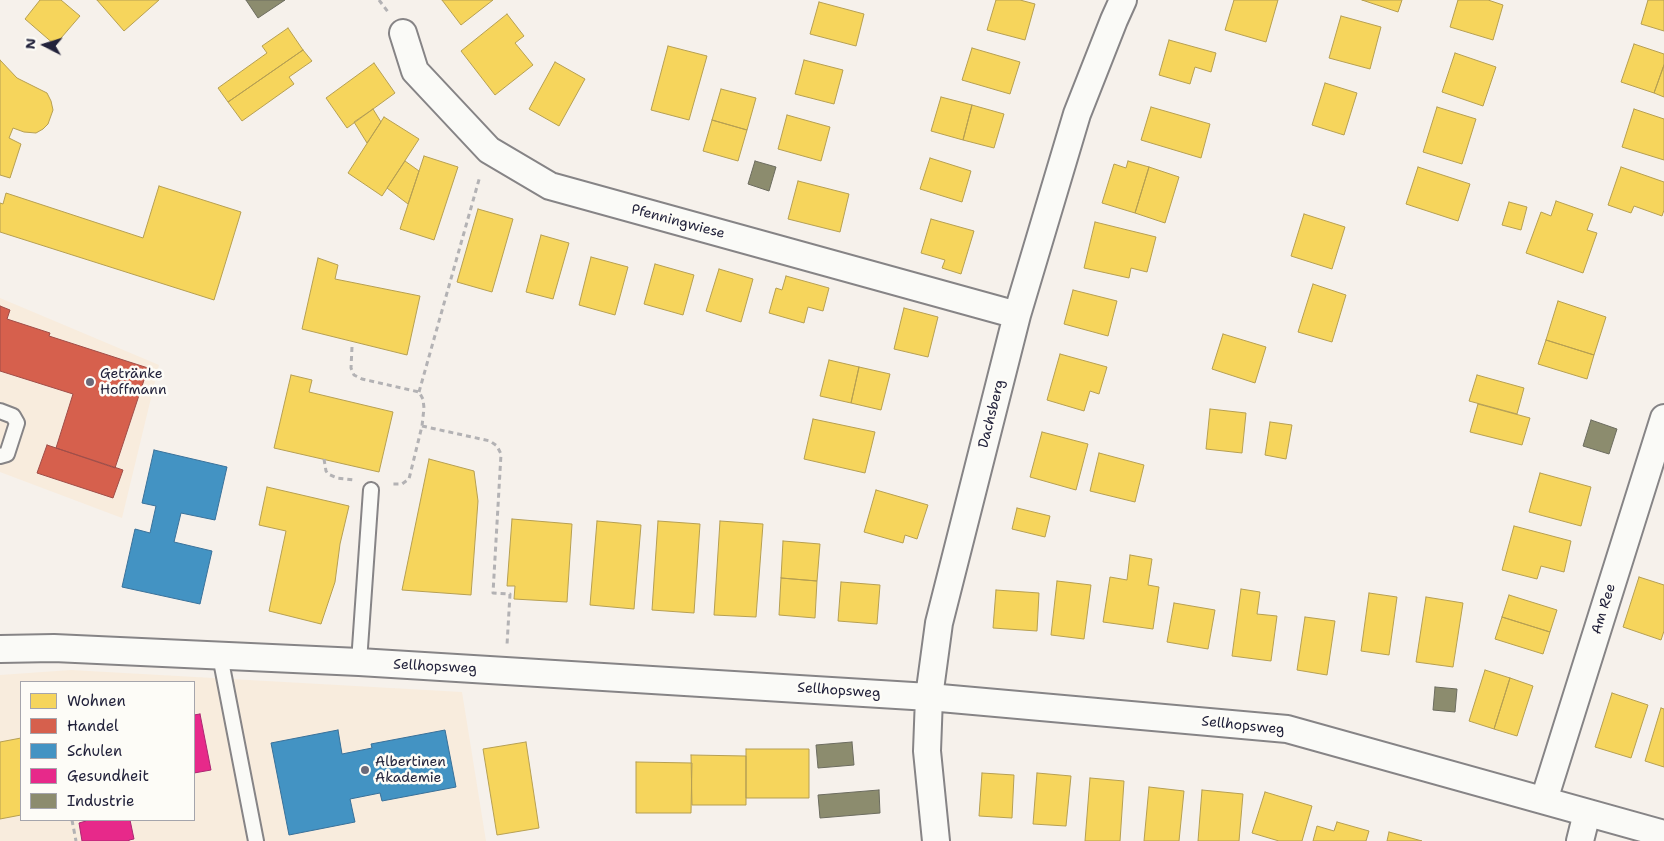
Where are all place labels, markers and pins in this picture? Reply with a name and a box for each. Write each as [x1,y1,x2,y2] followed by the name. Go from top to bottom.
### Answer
[100,366,166,398] place label: Getränke Hoffmann
[84,376,96,388] marker: Getränke Hoffmann
[375,754,446,786] place label: Albertinen Akademie
[359,764,371,776] marker: Albertinen Akademie

